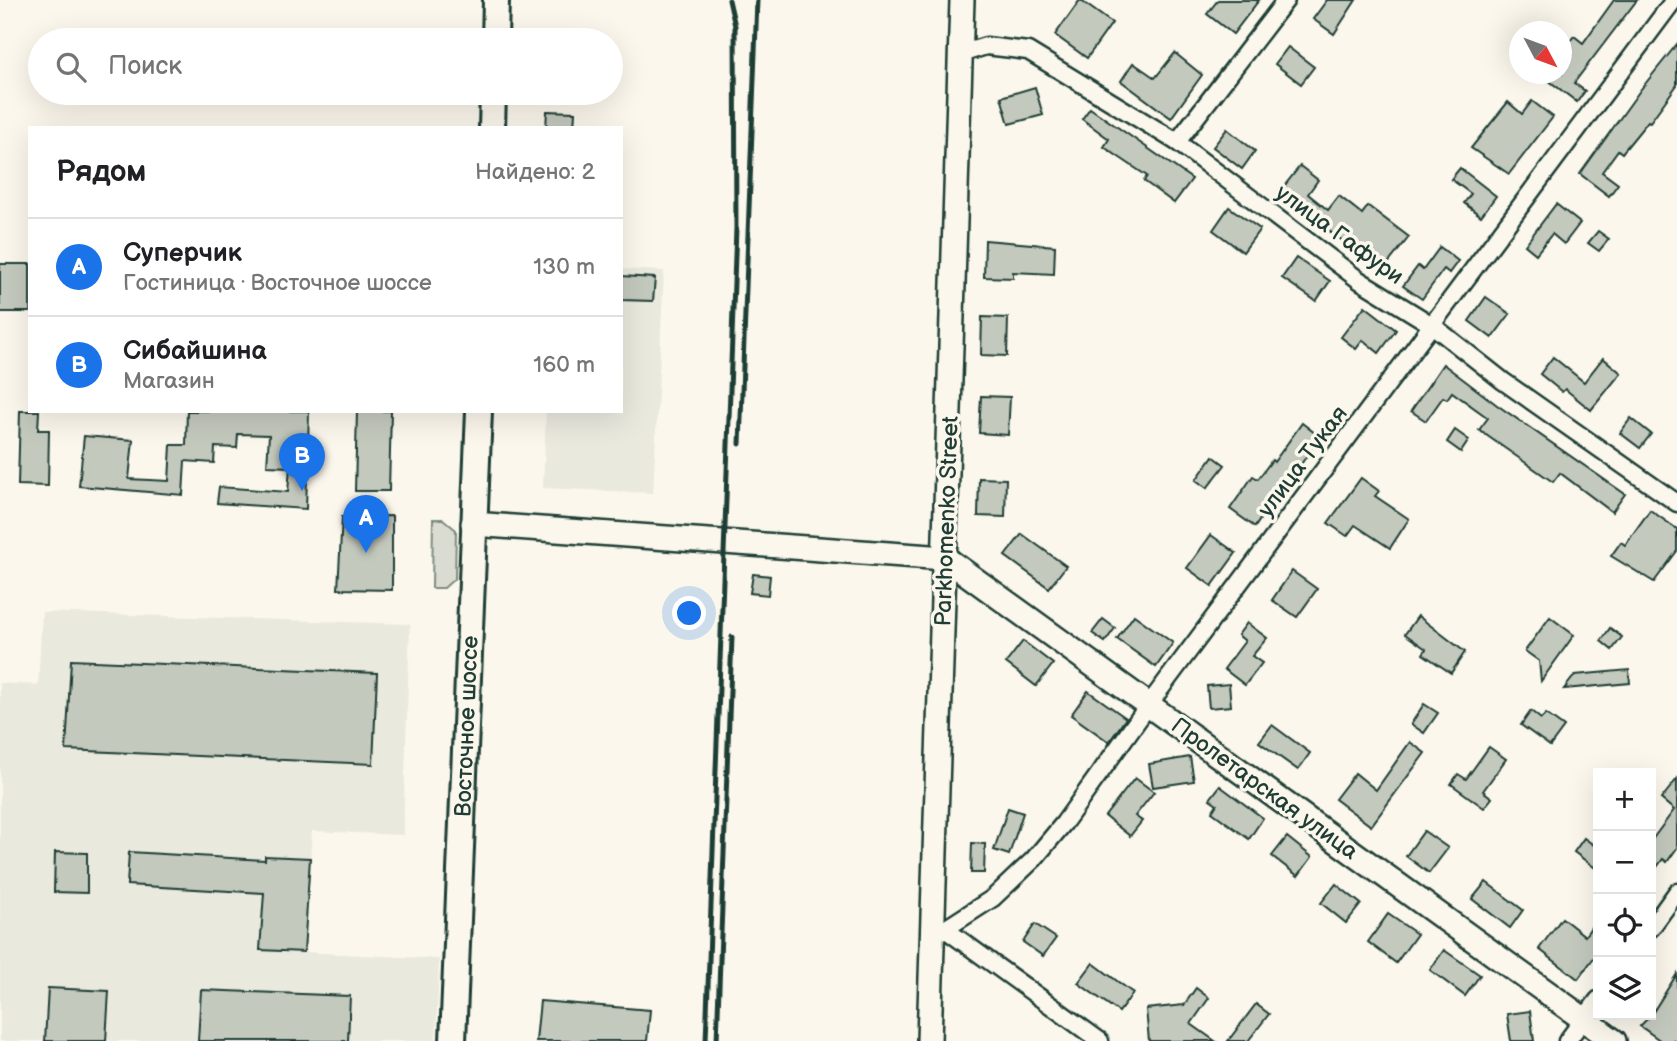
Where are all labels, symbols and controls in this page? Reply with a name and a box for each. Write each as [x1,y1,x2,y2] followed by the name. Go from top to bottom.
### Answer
[1509,21,1572,84] north arrow
[28,28,623,105] search box
[52,48,90,86] icon: search
[108,51,182,82] text: Поиск
[56,154,146,190] text: Рядом
[475,158,595,186] text: Найдено: 2
[1270,179,1409,291] street label: улица Гафури
[123,238,242,269] text: Суперчик
[72,253,86,281] text: A
[533,253,595,281] text: 130 m
[123,269,432,297] text: Гостиница · Восточное шоссе
[123,336,267,367] text: Сибайшина
[71,351,87,379] text: B
[533,351,595,379] text: 160 m
[123,367,215,395] text: Магазин
[1252,400,1354,523] street label: улица Тукая
[929,415,965,627] street label: Parkhomenko Street
[279,433,325,491] pin: B
[343,495,389,553] pin: A
[672,596,706,630] your location
[449,635,485,817] street label: Восточное шоссе
[1166,712,1364,866] street label: Пролетарская улица
[1593,768,1656,1020] map controls
[1593,768,1656,831] button: +
[1593,831,1656,894] button: −
[1593,894,1656,957] button: locate
[1593,957,1656,1020] button: layers

